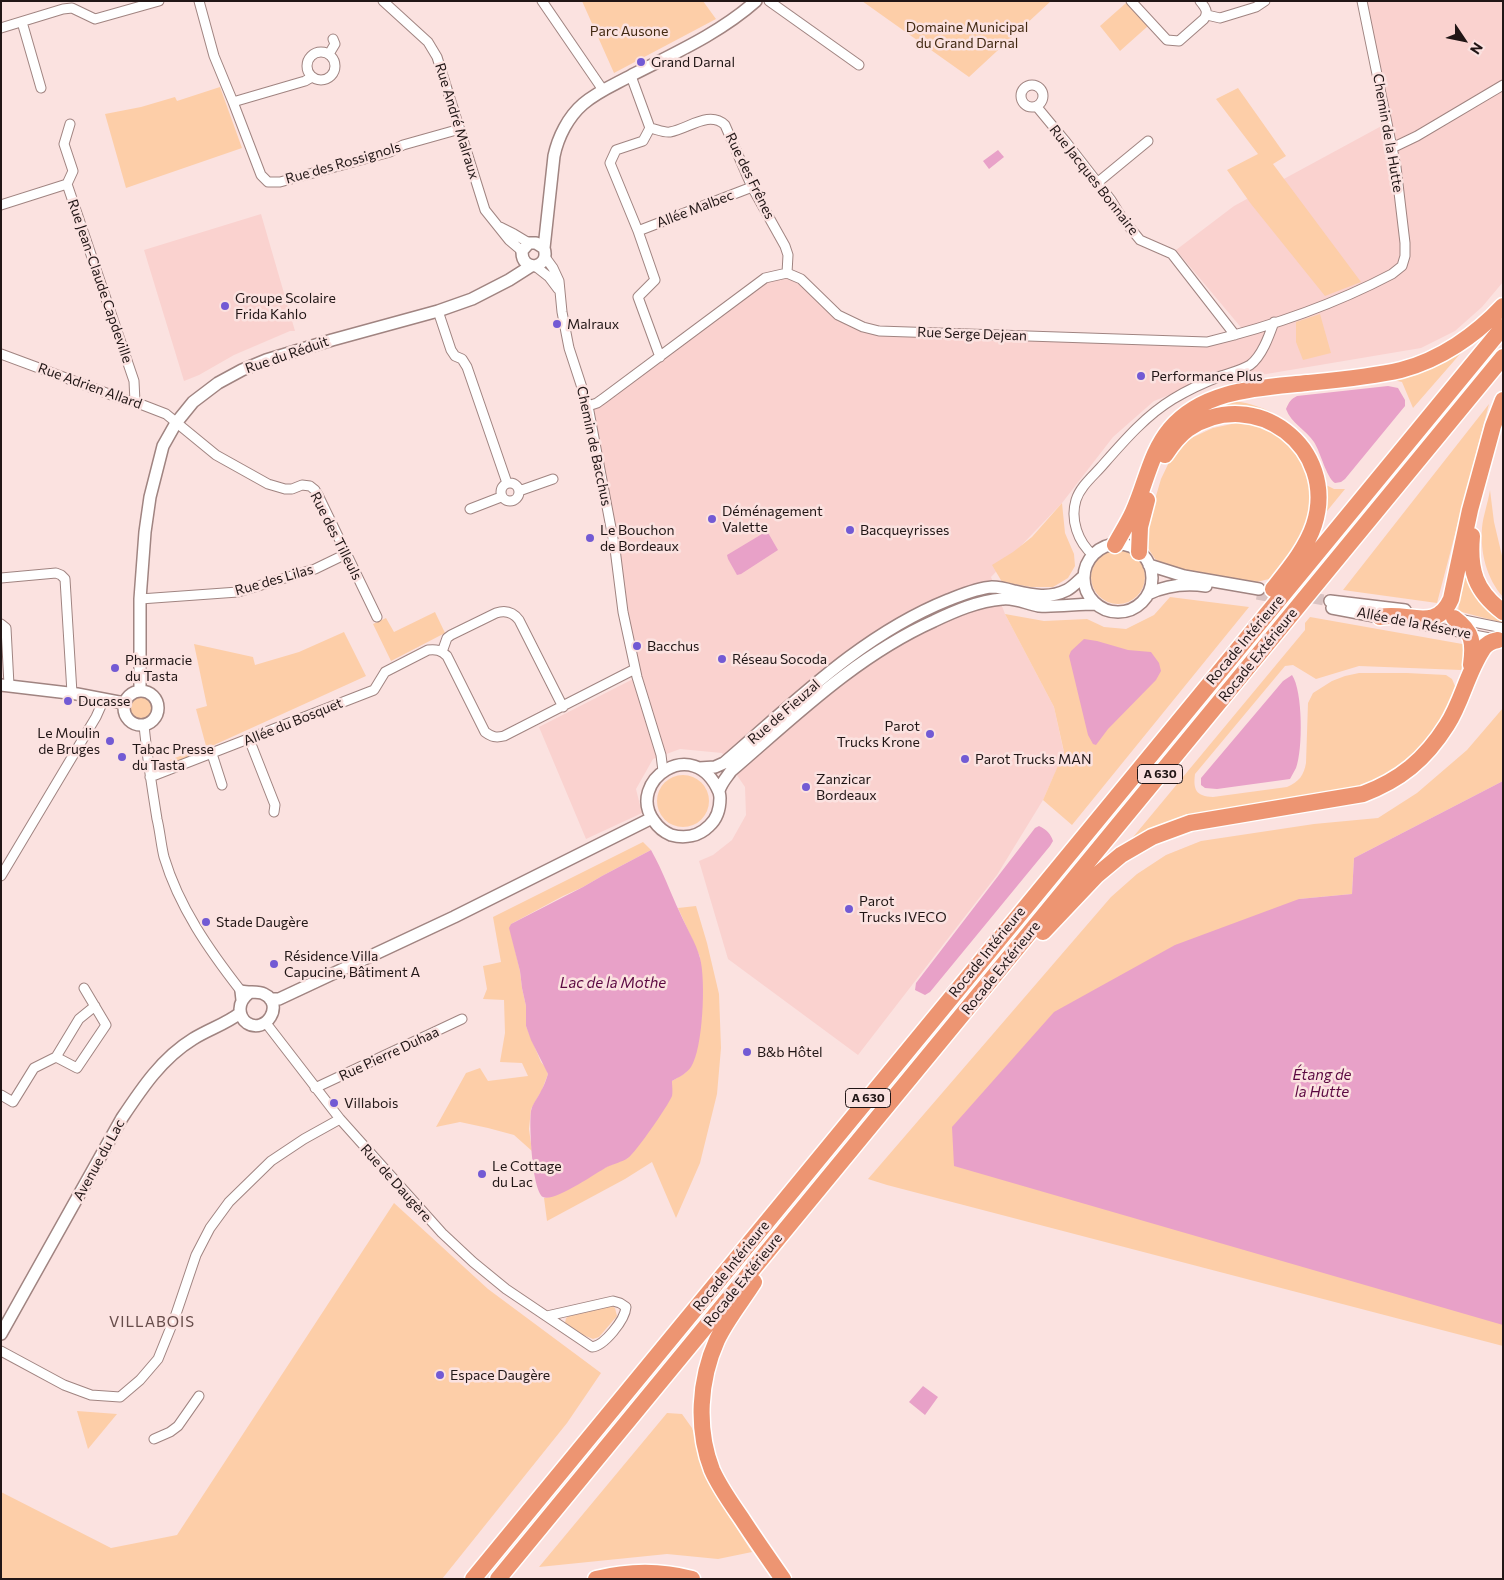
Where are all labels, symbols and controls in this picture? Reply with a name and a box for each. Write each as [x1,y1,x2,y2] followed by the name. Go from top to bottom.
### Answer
[1439,15,1489,65] north arrow
[906,19,1028,52] park label: Domaine Municipal du Grand Darnal
[590,23,668,39] park label: Parc Ausone
[1467,40,1487,58] text: N
[651,54,735,70] place label: Grand Darnal
[635,56,647,68] marker: Grand Darnal
[431,61,483,181] street label: Rue André Malraux
[1369,72,1407,194] street label: Chemin de la Hutte
[1046,122,1142,238] street label: Rue Jacques Bonnaire
[722,130,778,222] street label: Rue des Frênes
[283,139,403,187] street label: Rue des Rossignols
[654,187,736,231] street label: Allée Malbec
[64,197,136,365] street label: Rue Jean-Claude Capdeville
[235,290,336,322] place label: Groupe Scolaire Frida Kahlo
[219,300,231,312] marker: Groupe Scolaire Frida Kahlo
[567,316,619,332] place label: Malraux
[551,318,563,330] marker: Malraux
[917,324,1027,344] street label: Rue Serge Dejean
[243,333,331,377] street label: Rue du Réduit
[36,359,144,413] street label: Rue Adrien Allard
[1151,368,1263,384] place label: Performance Plus
[1135,370,1147,382] marker: Performance Plus
[573,385,615,507] street label: Chemin de Bacchus
[307,489,365,583] street label: Rue des Tilleuls
[722,503,823,536] place label: Déménagement Valette
[706,513,718,525] marker: Déménagement Valette
[600,522,679,554] place label: Le Bouchon de Bordeaux
[860,522,949,538] place label: Bacqueyrisses
[844,524,856,536] marker: Bacqueyrisses
[584,532,596,544] marker: Le Bouchon de Bordeaux
[233,561,315,599] street label: Rue des Lilas
[1203,592,1287,688] street label: Rocade Intérieure
[1356,604,1472,642] street label: Allée de la Réserve
[1215,605,1301,705] street label: Rocade Extérieure
[647,638,699,654] place label: Bacchus
[631,640,643,652] marker: Bacchus
[732,651,827,667] place label: Réseau Socoda
[125,652,192,684] place label: Pharmacie du Tasta
[716,653,728,665] marker: Réseau Socoda
[109,662,121,674] marker: Pharmacie du Tasta
[745,676,823,748] street label: Rue de Fieuzal
[78,693,130,709] place label: Ducasse
[241,694,345,750] street label: Allée du Bosquet
[62,695,74,707] marker: Ducasse
[837,718,920,750] place label: Parot Trucks Krone
[37,725,100,758] place label: Le Moulin de Bruges
[924,728,936,740] marker: Parot Trucks Krone
[104,735,116,747] marker: Le Moulin de Bruges
[132,741,214,774] place label: Tabac Presse du Tasta
[116,751,128,763] marker: Tabac Presse du Tasta
[975,751,1092,767] place label: Parot Trucks MAN
[959,753,971,765] marker: Parot Trucks MAN
[1138,764,1182,784] road number: A 630
[816,771,877,804] place label: Zanzicar Bordeaux
[800,781,812,793] marker: Zanzicar Bordeaux
[859,893,947,926] place label: Parot Trucks IVECO
[843,903,855,915] marker: Parot Trucks IVECO
[945,903,1029,1001] street label: Rocade Intérieure
[216,914,308,930] place label: Stade Daugère
[200,916,212,928] marker: Stade Daugère
[958,918,1044,1018] street label: Rocade Extérieure
[284,948,420,980] place label: Résidence Villa Capucine, Bâtiment A
[268,958,280,970] marker: Résidence Villa Capucine, Bâtiment A
[560,974,666,992] water label: Lac de la Mothe
[336,1023,442,1085] street label: Rue Pierre Duhaa
[757,1044,823,1060] place label: B&b Hôtel
[741,1046,753,1058] marker: B&b Hôtel
[1293,1066,1351,1101] water label: Étang de la Hutte
[846,1088,890,1108] road number: A 630
[344,1095,398,1111] place label: Villabois
[328,1097,340,1109] marker: Villabois
[70,1116,128,1204] street label: Avenue du Lac
[357,1141,435,1225] street label: Rue de Daugère
[492,1158,562,1190] place label: Le Cottage du Lac
[476,1168,488,1180] marker: Le Cottage du Lac
[689,1217,773,1315] street label: Rocade Intérieure
[700,1230,786,1330] street label: Rocade Extérieure
[108,1313,196,1331] district label: VILLABOIS
[450,1367,550,1383] place label: Espace Daugère
[434,1369,446,1381] marker: Espace Daugère

